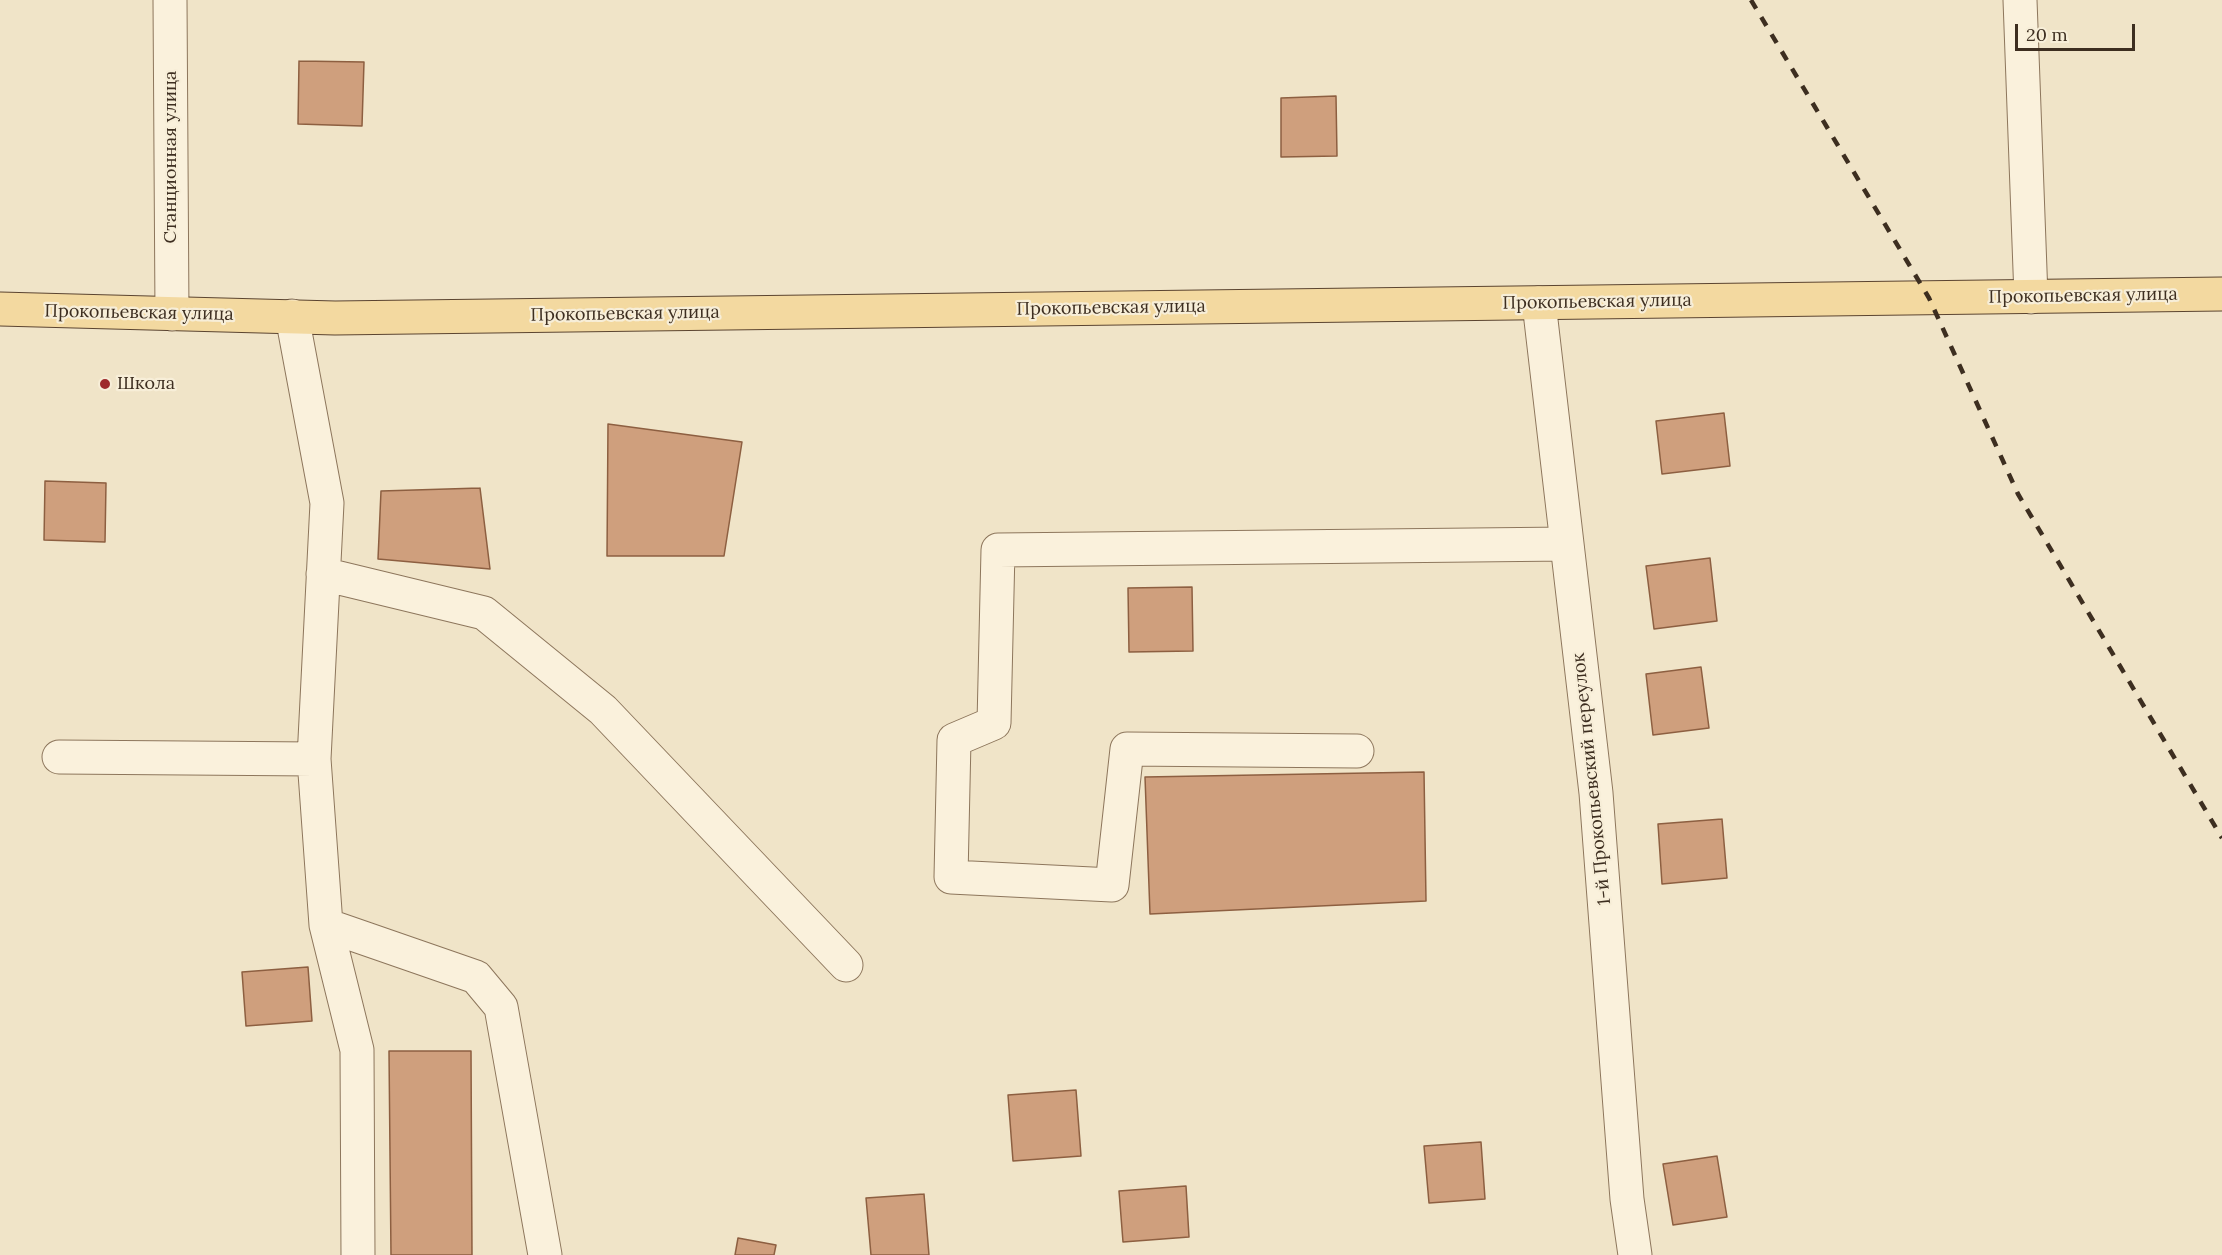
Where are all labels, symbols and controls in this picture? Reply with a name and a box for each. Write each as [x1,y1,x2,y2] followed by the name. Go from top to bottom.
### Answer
[2018,12,2138,50] scale bar
[2026,23,2068,46] text: 20 m
[160,71,182,243] street label: Станционная улица
[1988,284,2178,308] street label: Прокопьевская улица
[1502,290,1692,314] street label: Прокопьевская улица
[1016,296,1206,320] street label: Прокопьевская улица
[44,301,234,325] street label: Прокопьевская улица
[530,302,720,326] street label: Прокопьевская улица
[117,373,175,395] place label: Школа
[98,377,112,391] marker: Школа
[1568,652,1616,906] street label: 1-й Прокопьевский переулок

